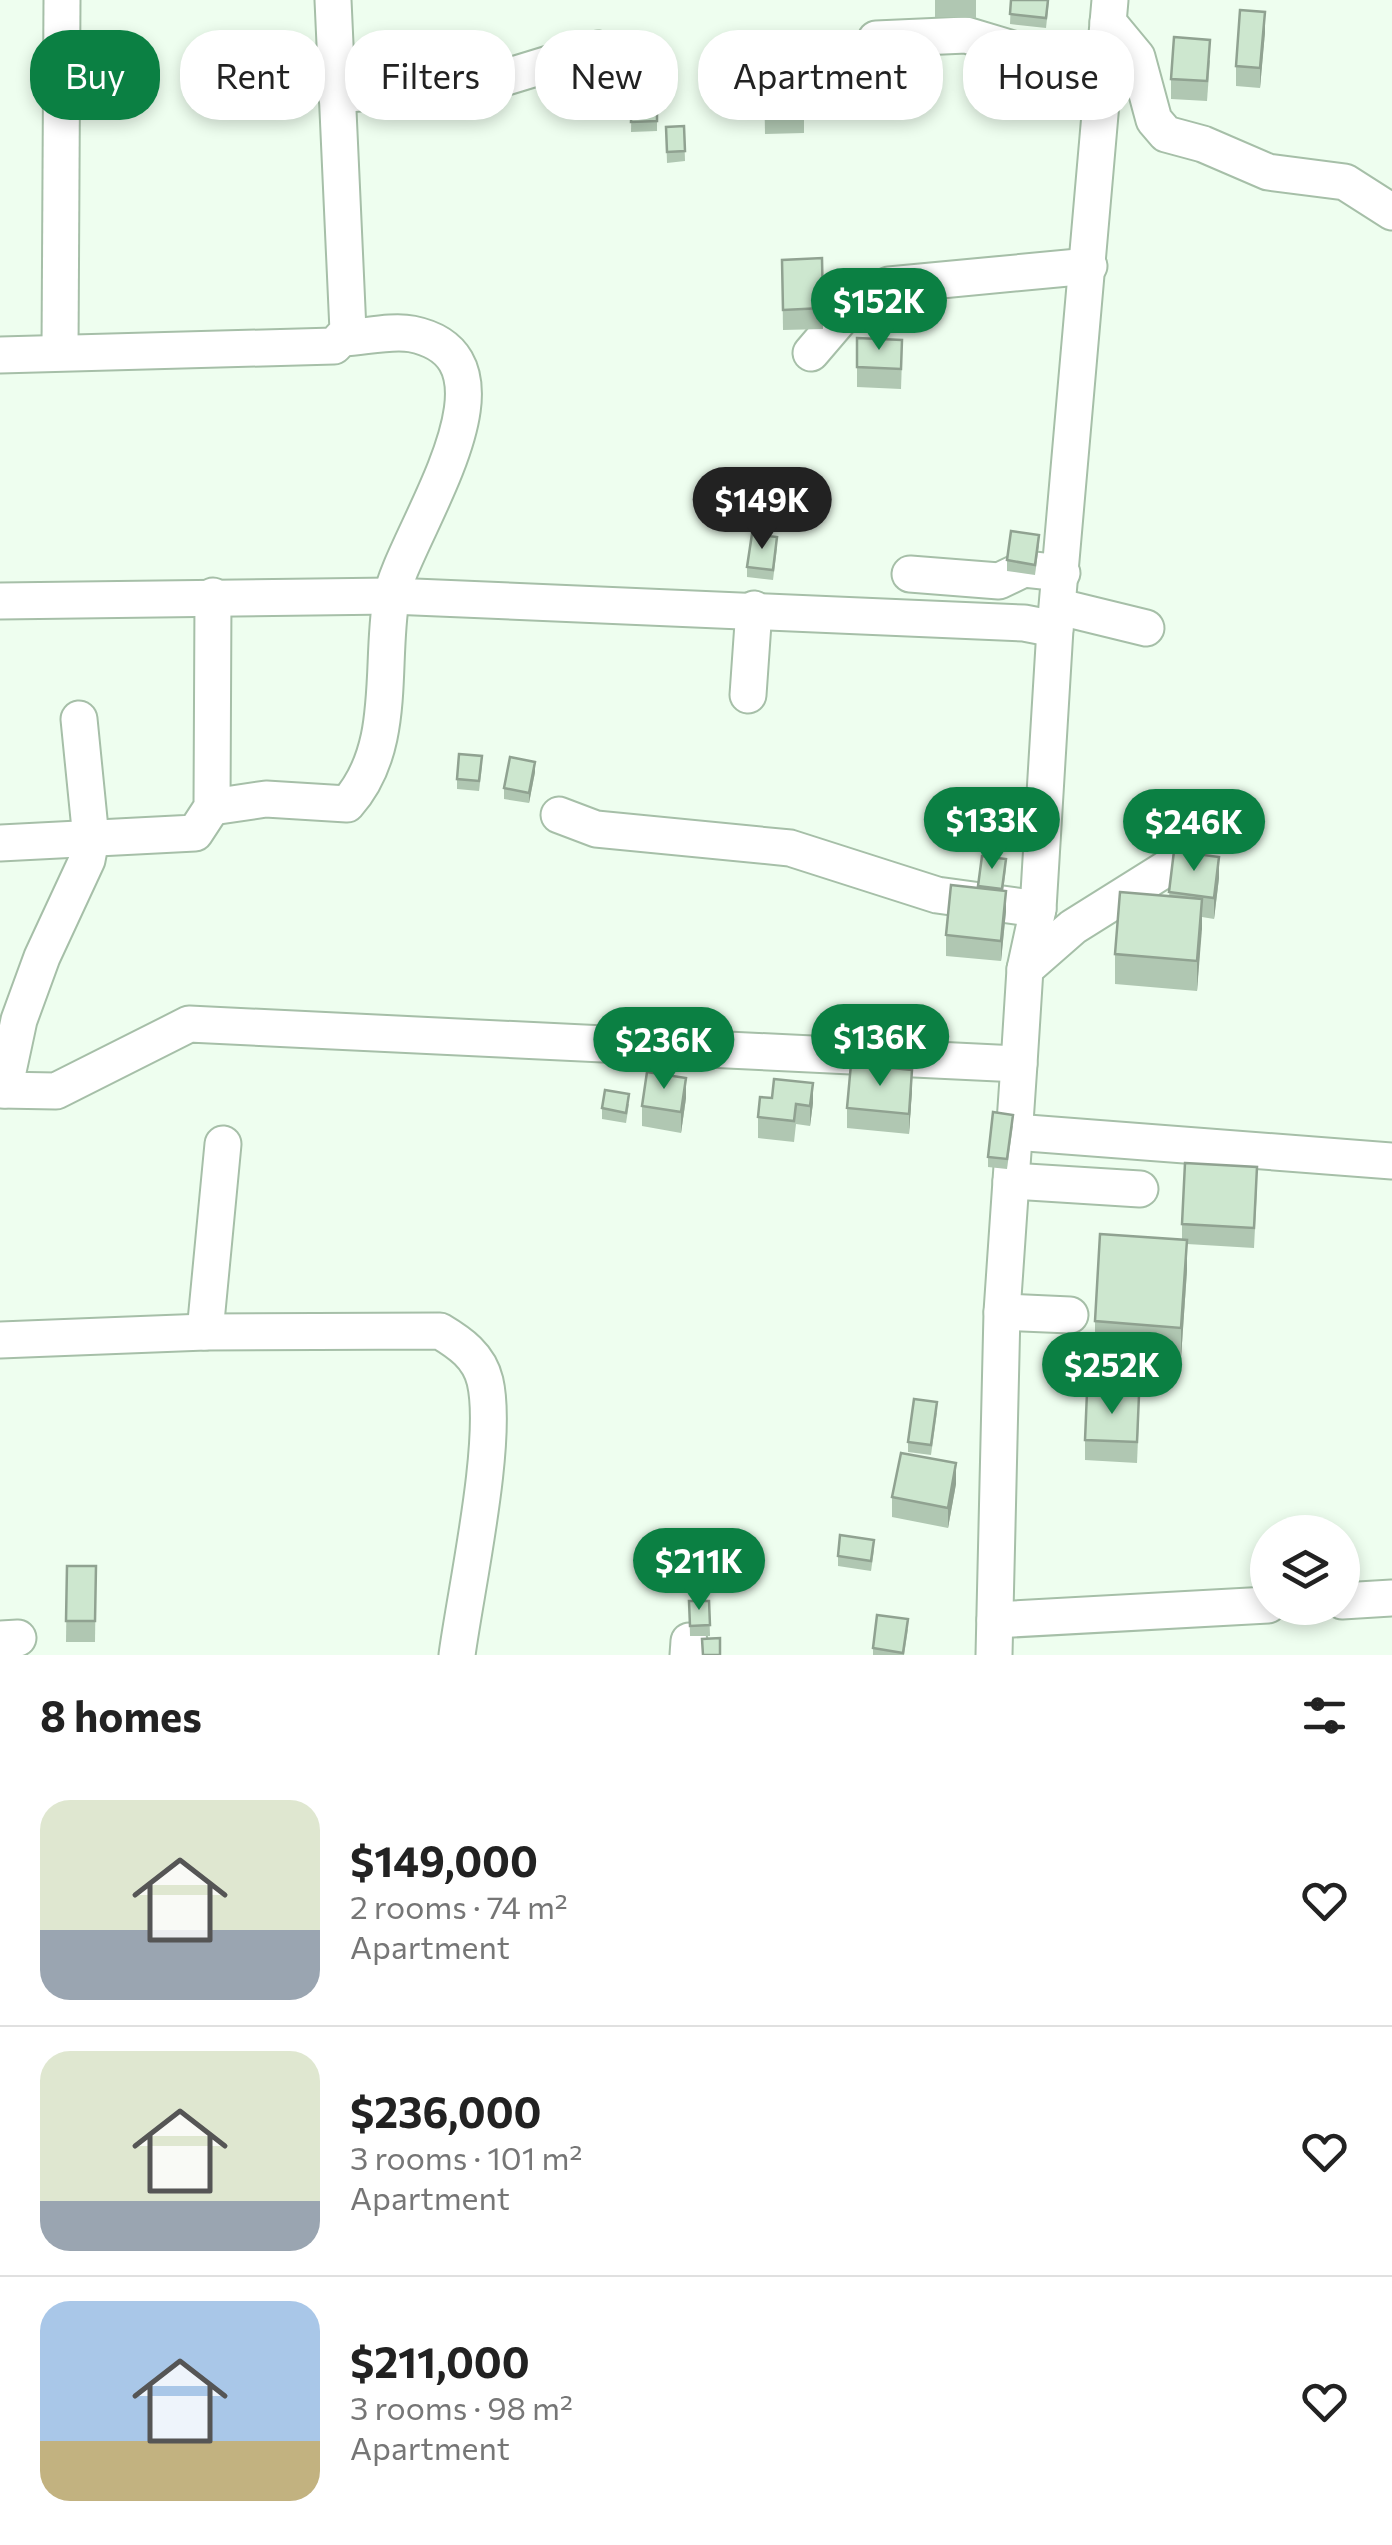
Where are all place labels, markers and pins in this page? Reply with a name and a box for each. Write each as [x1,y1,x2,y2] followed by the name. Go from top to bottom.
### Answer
[809,268,949,353] pin: $152K
[692,467,832,552] pin: $149K
[922,787,1062,872] pin: $133K
[1124,789,1264,874] pin: $246K
[810,1004,950,1089] pin: $136K
[594,1007,734,1092] pin: $236K
[1042,1332,1182,1417] pin: $252K
[629,1528,769,1613] pin: $211K

